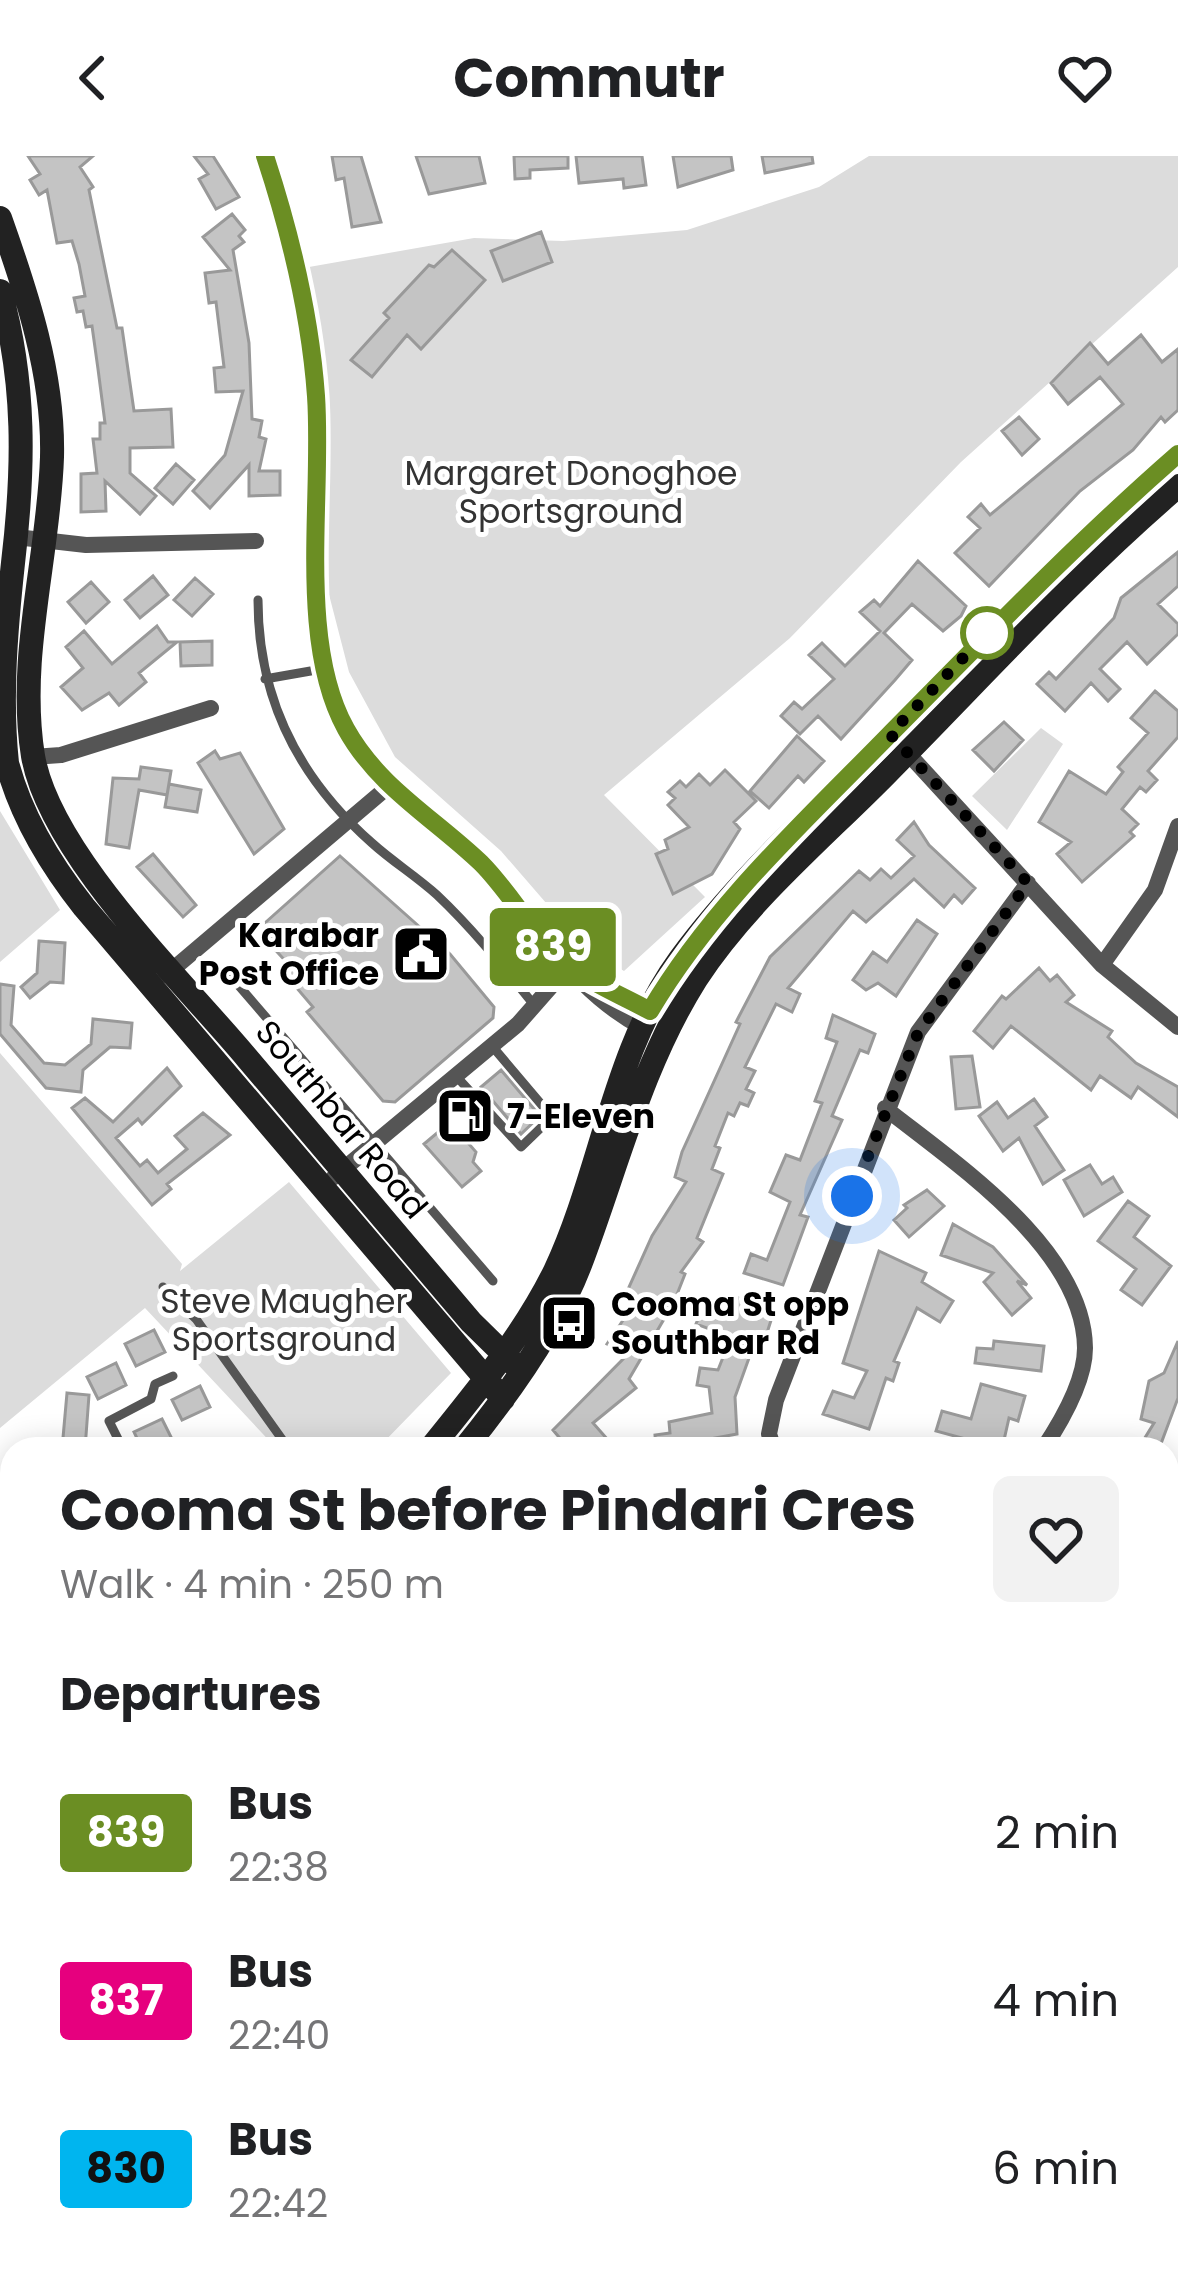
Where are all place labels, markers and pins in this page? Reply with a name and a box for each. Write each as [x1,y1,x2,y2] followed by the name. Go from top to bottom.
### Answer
[962,608,1012,658] unlabelled marker
[199,912,379,997] place label: Karabar Post Office
[390,923,452,985] public building icon: Karabar Post Office
[434,1085,496,1147] fuel station icon: 7-Eleven
[507,1093,655,1140] place label: 7-Eleven
[611,1281,849,1366] place label: Cooma St opp Southbar Rd
[538,1292,600,1354] bus stop icon: Cooma St opp Southbar Rd

